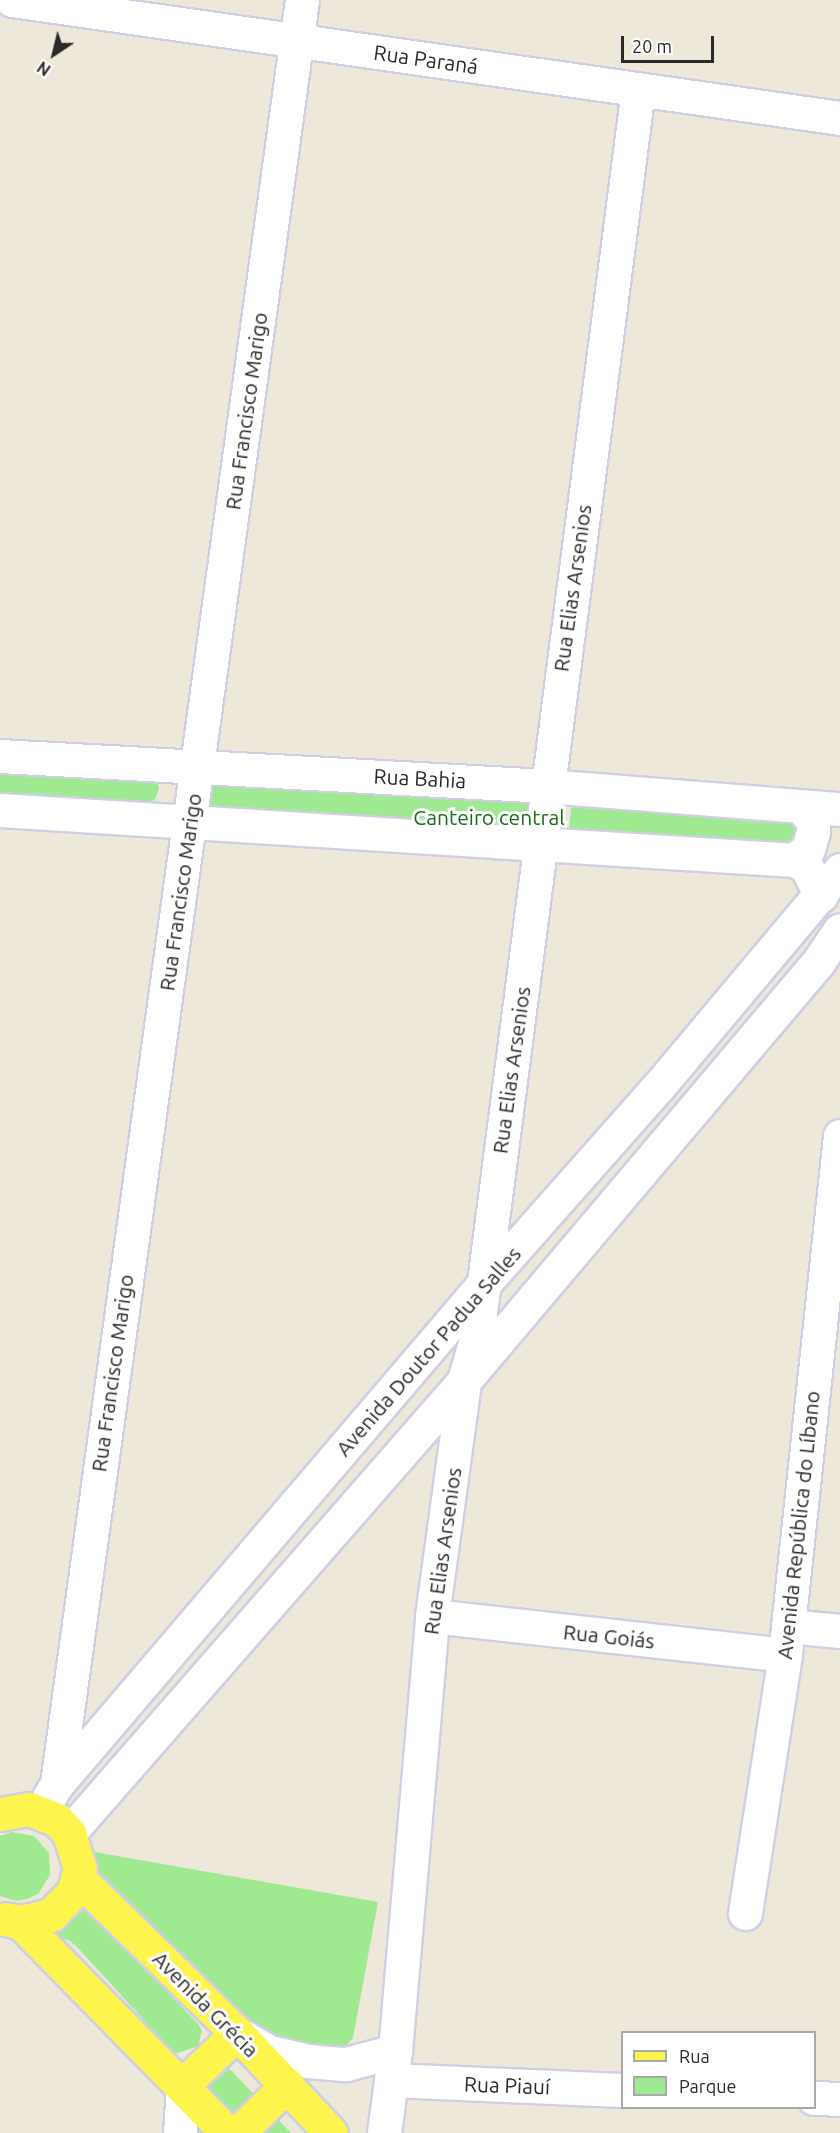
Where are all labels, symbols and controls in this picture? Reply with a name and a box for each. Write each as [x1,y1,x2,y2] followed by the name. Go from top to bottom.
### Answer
[24,24,84,84] north arrow
[624,24,717,62] scale bar
[632,36,672,56] text: 20 m
[372,39,480,79] street label: Rua Paraná
[34,58,54,80] text: N
[220,311,272,511] street label: Rua Francisco Marigo
[548,503,596,673] street label: Rua Elias Arsenios
[373,763,467,793] street label: Rua Bahia
[154,792,206,992] street label: Rua Francisco Marigo
[413,804,565,830] park label: Canteiro central
[487,985,535,1155] street label: Rua Elias Arsenios
[330,1241,526,1461] street label: Avenida Doutor Padua Salles
[86,1273,138,1473] street label: Rua Francisco Marigo
[771,1390,825,1660] street label: Avenida República do Líbano
[418,1466,466,1636] street label: Rua Elias Arsenios
[562,1619,656,1653] street label: Rua Goiás
[148,1946,264,2062] street label: Avenida Grécia
[621,2031,816,2109] legend
[679,2046,710,2066] text: Rua
[463,2071,551,2099] street label: Rua Piauí
[679,2076,736,2096] text: Parque

